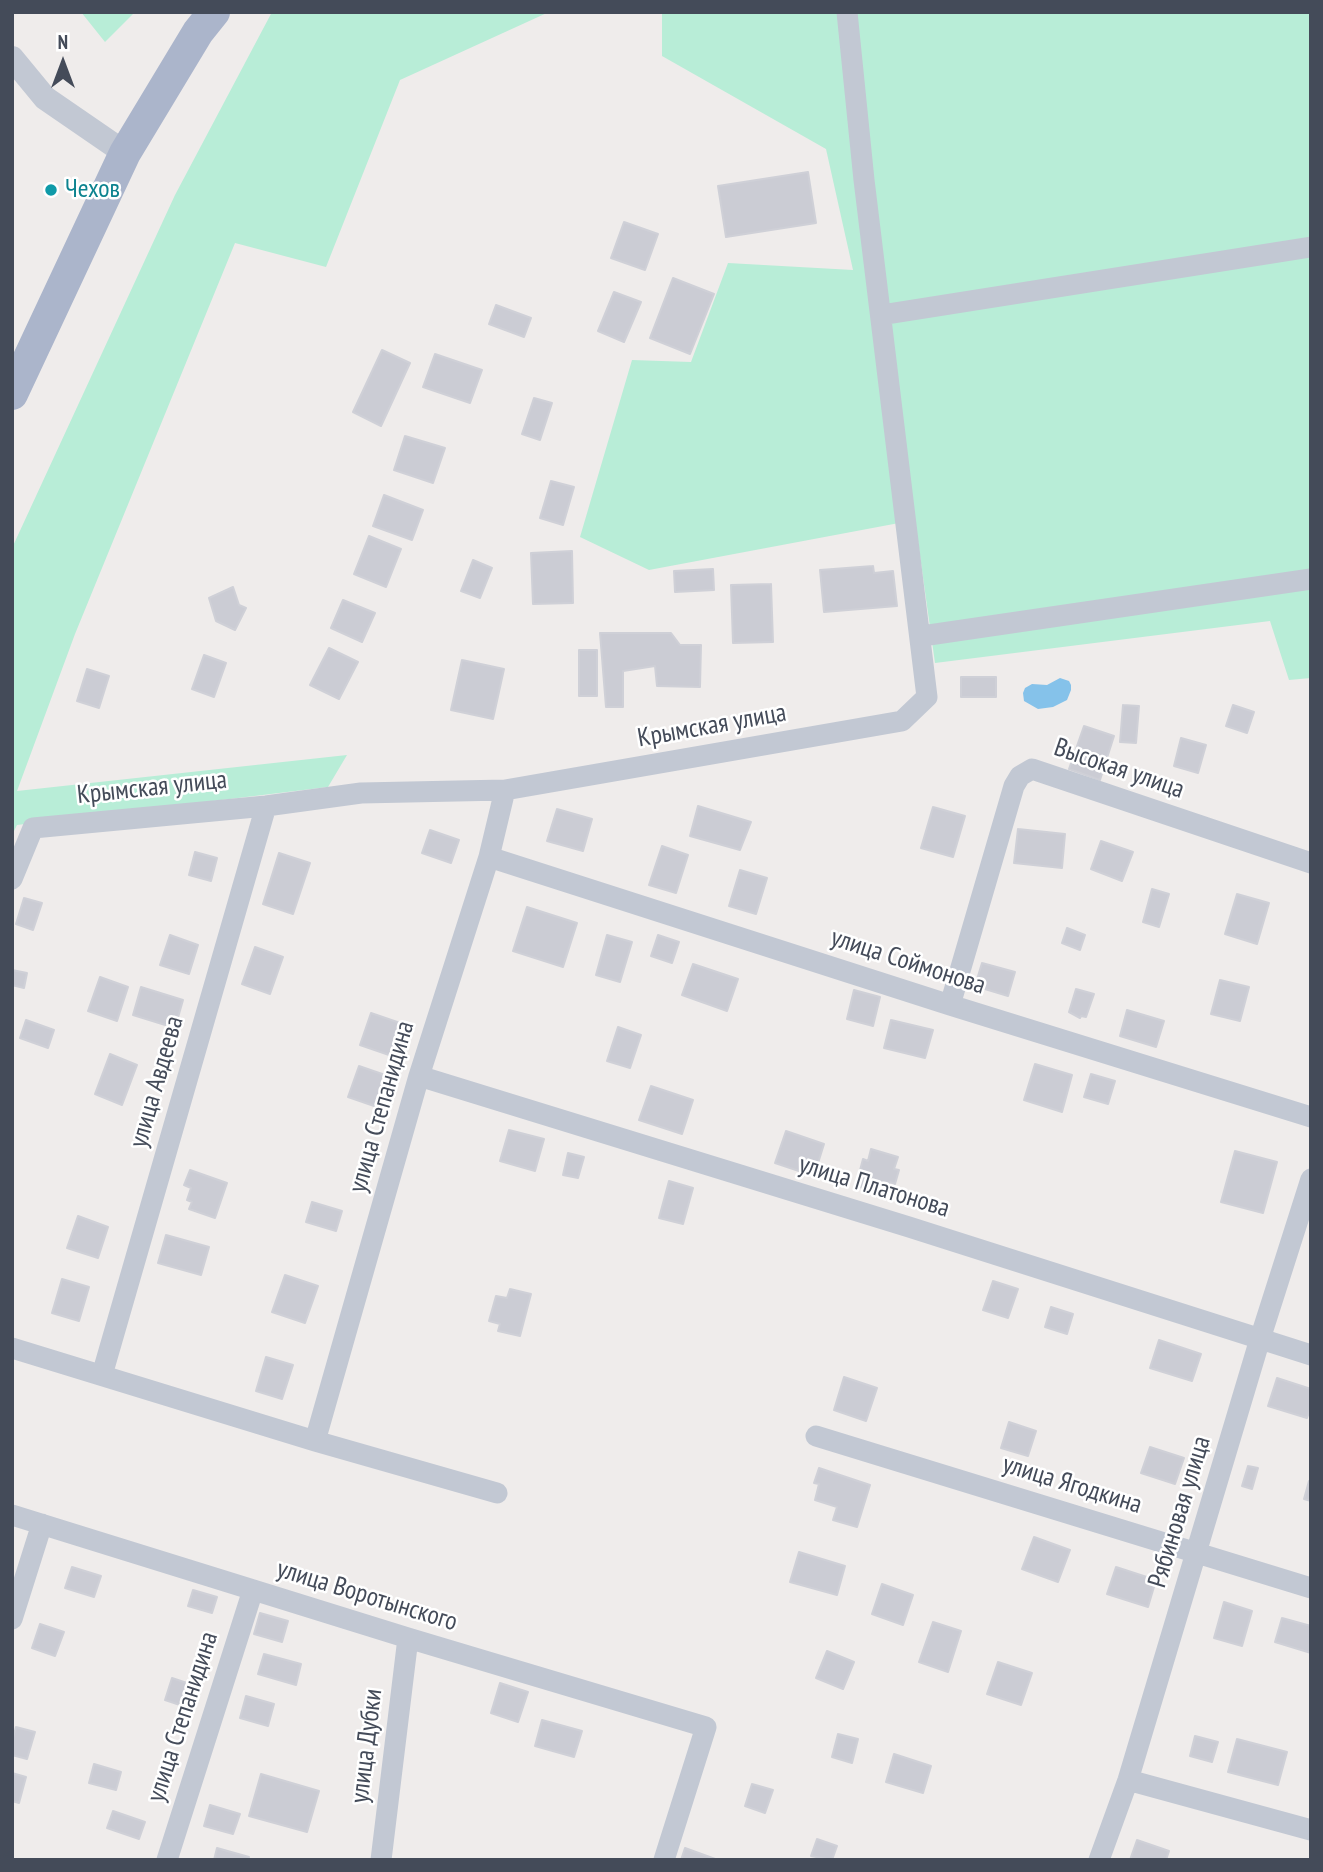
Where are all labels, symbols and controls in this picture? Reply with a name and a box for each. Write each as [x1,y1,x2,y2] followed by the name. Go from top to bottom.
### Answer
[28,28,98,98] north arrow
[58,30,68,54] text: N
[65,174,120,206] place label: Чехов
[43,182,59,198] marker: Чехов
[635,698,789,754] street label: Крымская улица
[1050,732,1188,806] street label: Высокая улица
[76,765,228,811] street label: Крымская улица
[827,922,989,1002] street label: улица Соймонова
[123,1013,191,1151] street label: улица Авдеева
[343,1018,421,1196] street label: улица Степанидина
[795,1149,953,1225] street label: улица Платонова
[1142,1432,1218,1592] street label: Рябиновая улица
[999,1449,1145,1521] street label: улица Ягодкина
[273,1554,461,1638] street label: улица Воротынского
[141,1628,225,1806] street label: улица Степанидина
[345,1687,389,1805] street label: улица Дубки

